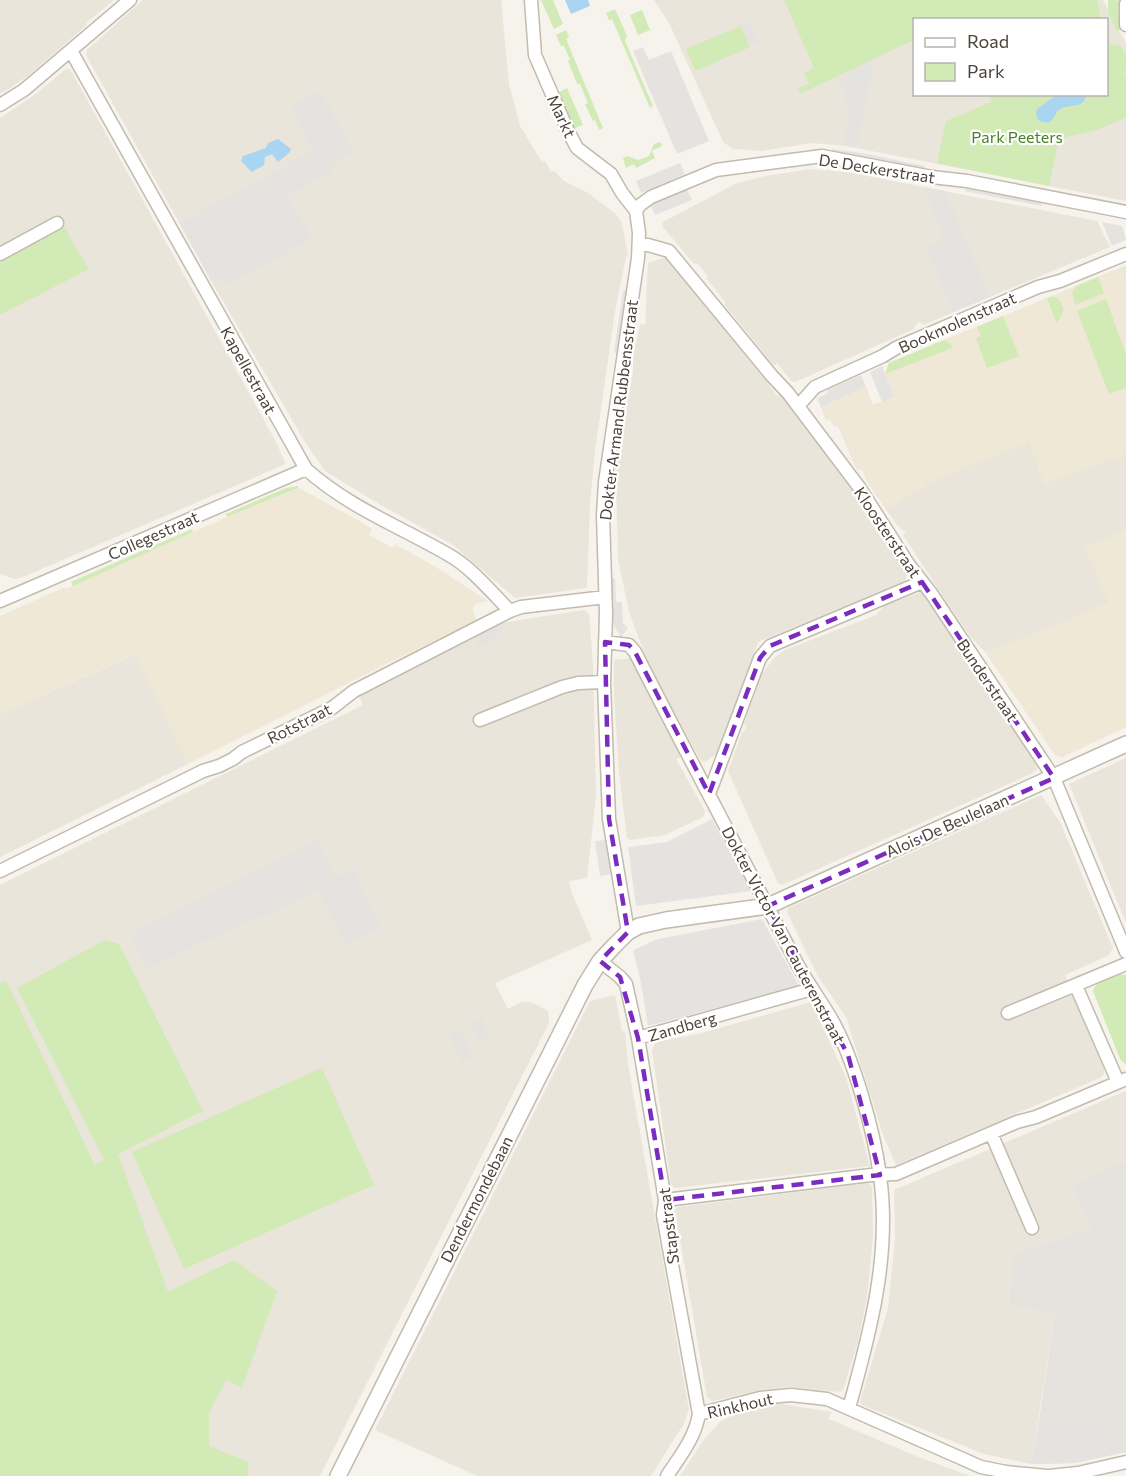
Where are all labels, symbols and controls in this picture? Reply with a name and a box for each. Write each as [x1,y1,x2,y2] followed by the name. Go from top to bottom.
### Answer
[913,18,1108,96] legend
[967,30,1009,52] text: Road
[967,60,1005,82] text: Park
[544,92,580,141] street label: Markt
[971,127,1063,146] park label: Park Peeters
[817,149,937,187] street label: De Deckerstraat
[895,287,1019,356] street label: Bookmolenstraat
[595,298,641,521] street label: Dokter Armand Rubbensstraat
[217,323,281,417] street label: Kapellestraat
[851,483,926,581] street label: Kloosterstraat
[105,506,202,563] street label: Collegestraat
[953,635,1023,725] street label: Bunderstraat
[264,699,335,747] street label: Rotstraat
[883,789,1011,861] street label: Alois De Beulelaan
[718,823,850,1047] street label: Dokter Victor Van Cauterenstraat
[645,1007,719,1045] street label: Zandberg
[436,1133,516,1265] street label: Dendermondebaan
[654,1186,682,1265] street label: Stapstraat
[705,1388,775,1422] street label: Rinkhout

